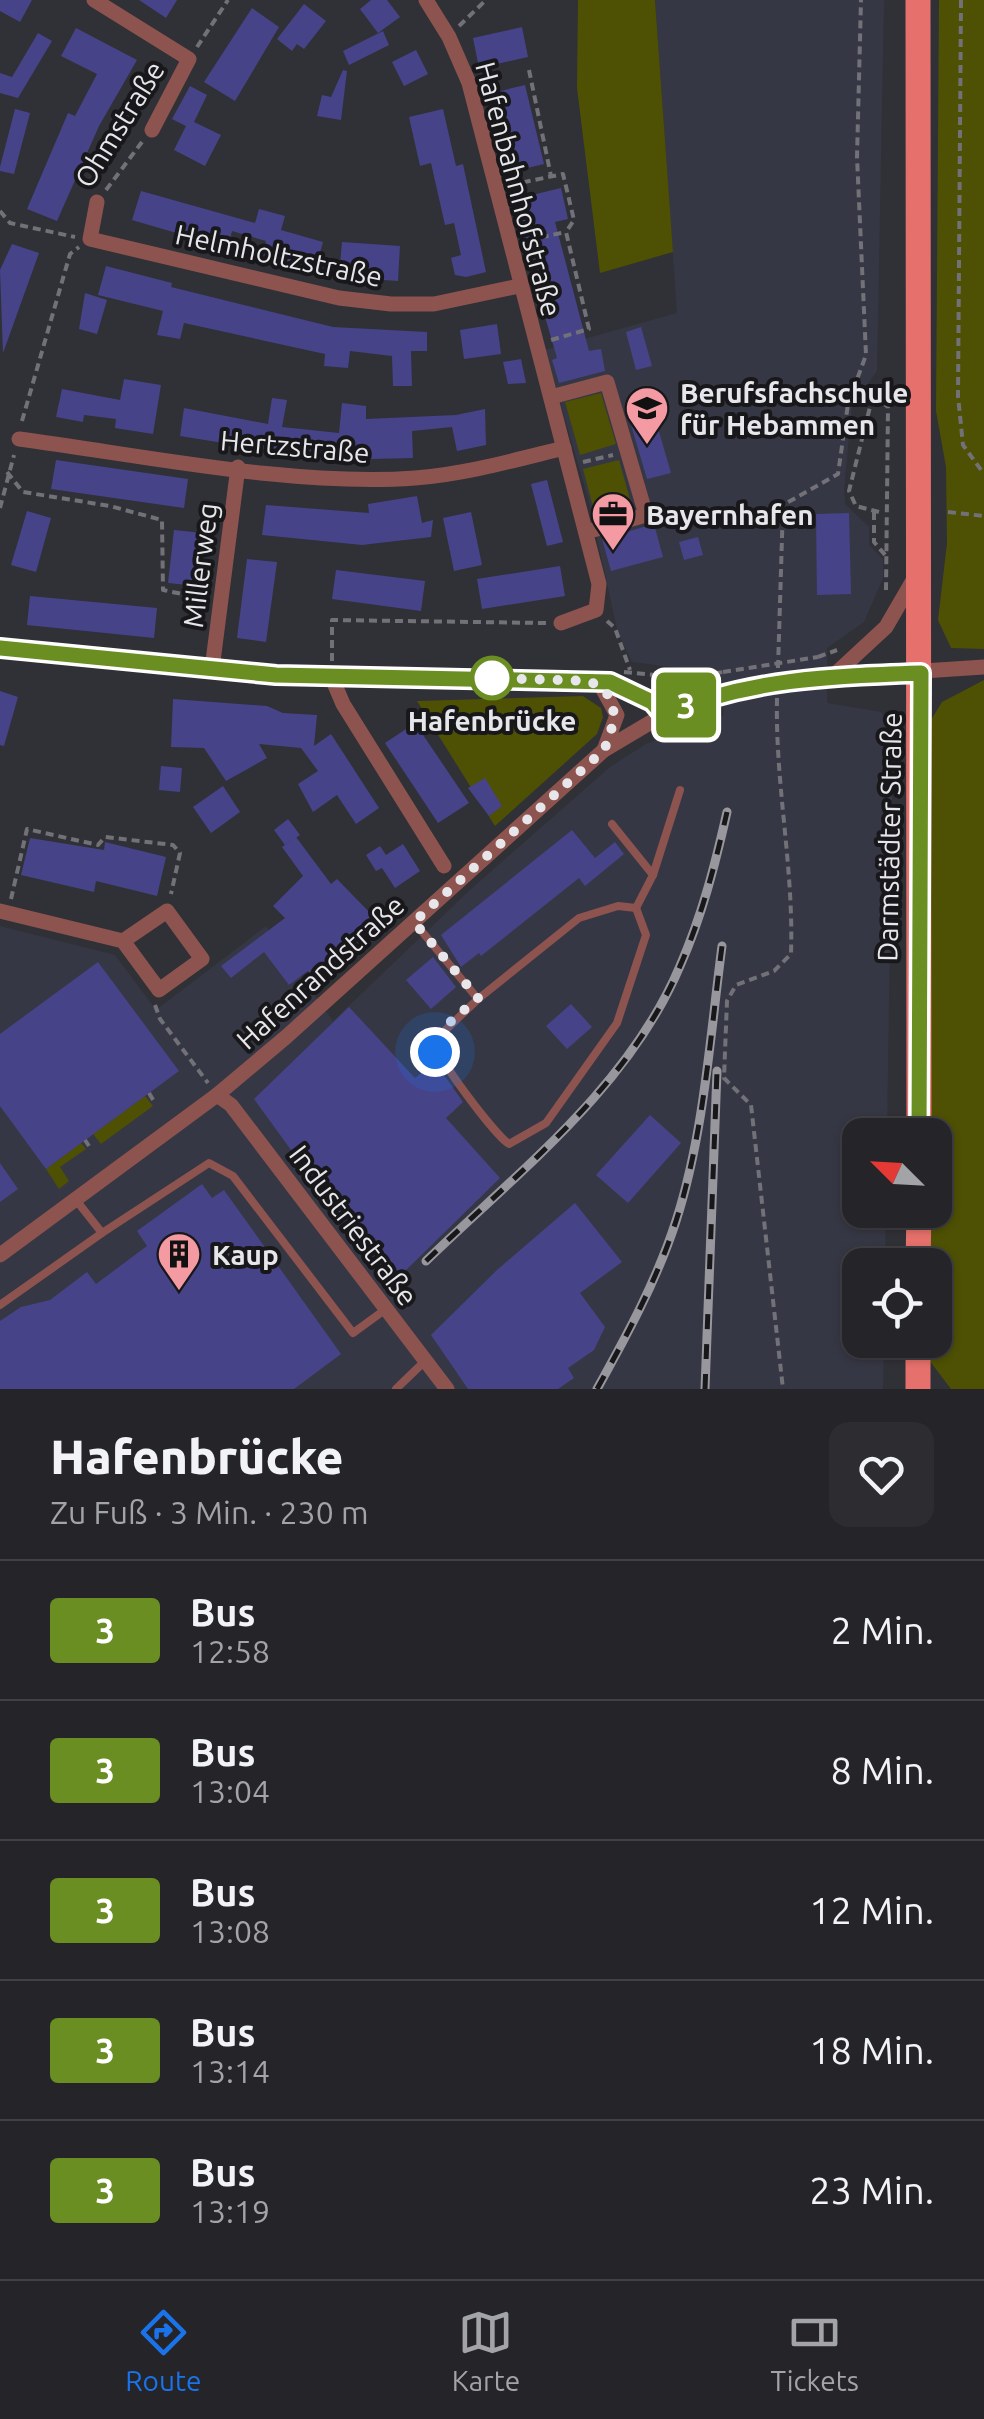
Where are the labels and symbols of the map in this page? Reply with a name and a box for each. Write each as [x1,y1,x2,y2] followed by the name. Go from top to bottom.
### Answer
[68,55,170,193] street label: Ohmstraße
[470,58,568,320] street label: Hafenbahnhofstraße
[173,218,385,292] street label: Helmholtzstraße
[680,377,908,440] place label: Berufsfachschule für Hebammen
[624,385,670,446] school or university icon: Berufsfachschule für Hebammen
[219,424,371,468] street label: Hertzstraße
[590,491,636,552] office icon: Bayernhafen
[646,499,814,530] place label: Bayernhafen
[177,501,223,629] street label: Millerweg
[471,657,513,699] marker: Hafenbrücke
[654,672,718,738] line badge: 3
[408,705,576,736] place label: Hafenbrücke
[871,712,907,962] street label: Darmstädter Straße
[230,889,410,1055] street label: Hafenrandstraße
[410,1027,460,1077] your location
[842,1118,952,1228] north arrow
[284,1139,424,1311] street label: Industriestraße
[156,1231,202,1292] building icon: Kaup
[212,1239,279,1270] place label: Kaup

